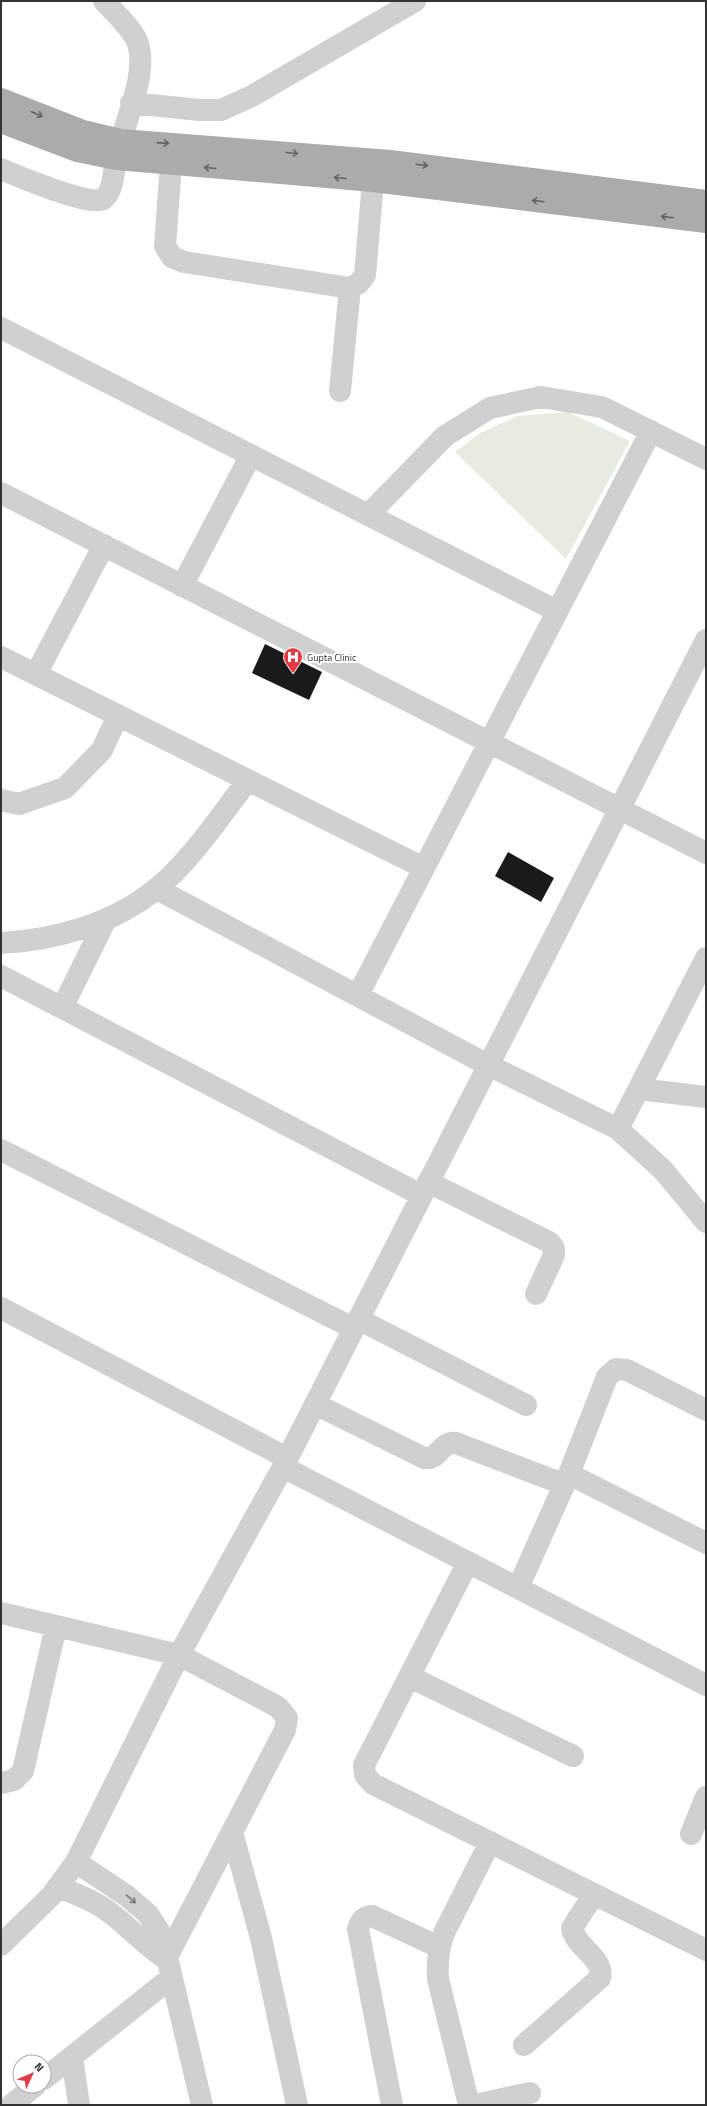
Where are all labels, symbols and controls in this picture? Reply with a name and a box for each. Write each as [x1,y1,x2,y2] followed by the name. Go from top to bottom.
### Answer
[30,111,42,118] one-way arrow
[156,139,169,146] one-way arrow
[285,149,298,156] one-way arrow
[415,161,428,169] one-way arrow
[204,164,217,171] one-way arrow
[334,175,347,182] one-way arrow
[532,197,545,205] one-way arrow
[661,213,674,221] one-way arrow
[282,646,304,674] hospital icon: Gupta Clinic
[307,650,356,665] place label: Gupta Clinic
[126,1895,137,1904] one-way arrow
[12,2054,52,2094] north arrow
[31,2059,48,2075] text: N

